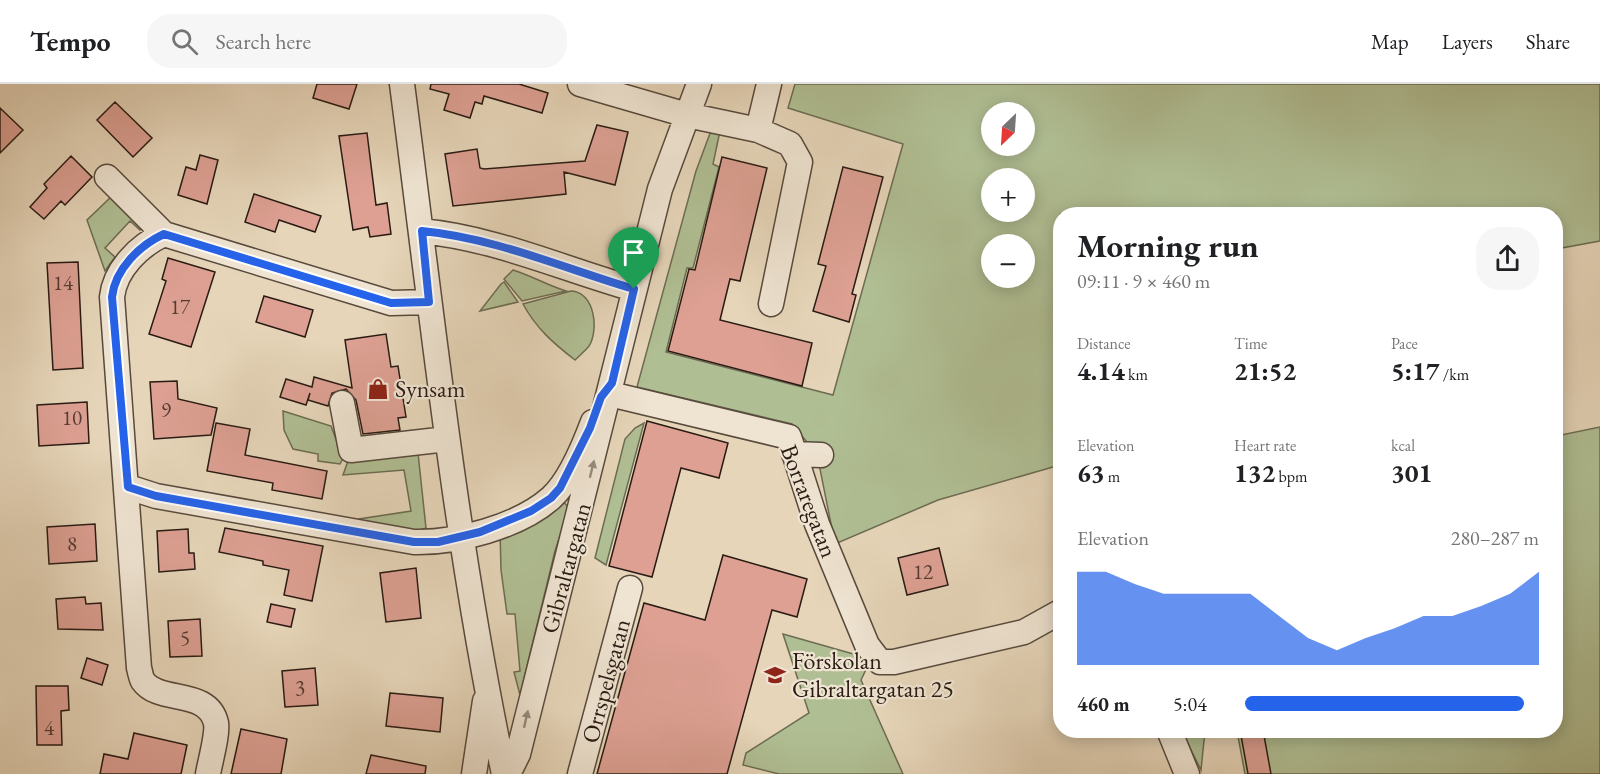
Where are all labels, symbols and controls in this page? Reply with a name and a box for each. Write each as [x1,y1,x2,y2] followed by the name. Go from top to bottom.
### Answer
[147,14,567,68] search box
[30,23,111,59] text: Tempo
[168,25,201,58] icon: search
[216,27,311,56] text: Search here
[1371,28,1409,55] text: Map
[1442,28,1493,55] text: Layers
[1526,28,1570,55] text: Share
[981,102,1035,156] north arrow
[981,102,1035,288] map controls
[981,168,1035,222] button: +
[1077,224,1259,267] text: Morning run
[608,227,659,289] pin
[1476,227,1539,290] button: share
[981,234,1035,288] button: −
[617,236,650,269] icon: arrive
[1077,268,1210,294] text: 09:11 · 9 × 460 m
[53,269,74,296] house number: 14
[170,293,191,320] house number: 17
[1077,333,1130,354] text: Distance
[1234,333,1267,354] text: Time
[1391,333,1418,354] text: Pace
[1077,354,1125,388] text: 4.14
[1234,354,1296,388] text: 21:52
[1391,354,1440,388] text: 5:17
[1125,364,1148,385] text: km
[1440,364,1469,385] text: /km
[395,373,466,404] place label: Synsam
[366,377,390,401] shop icon: Synsam
[161,396,171,423] house number: 9
[62,404,82,431] house number: 10
[1077,435,1135,456] text: Elevation
[1234,435,1296,456] text: Heart rate
[1391,435,1415,456] text: kcal
[774,440,845,562] street label: Borraregatan
[1077,456,1105,490] text: 63
[1234,456,1275,490] text: 132
[1391,456,1432,490] text: 301
[587,460,597,478] one-way arrow
[1105,466,1120,487] text: m
[1275,466,1307,487] text: bpm
[533,499,598,637] street label: Gibraltargatan
[1077,525,1149,551] text: Elevation
[1451,525,1539,551] text: 280–287 m
[67,530,77,557] house number: 8
[913,558,933,585] house number: 12
[574,615,637,746] street label: Orrspelsgatan
[180,624,190,651] house number: 5
[792,645,954,704] place label: Förskolan Gibraltargatan 25
[763,663,787,687] school or university icon: Förskolan Gibraltargatan 25
[295,674,305,701] house number: 3
[1077,691,1130,717] text: 460 m
[1173,691,1207,717] text: 5:04
[522,709,531,728] one-way arrow
[44,714,55,741] house number: 4

